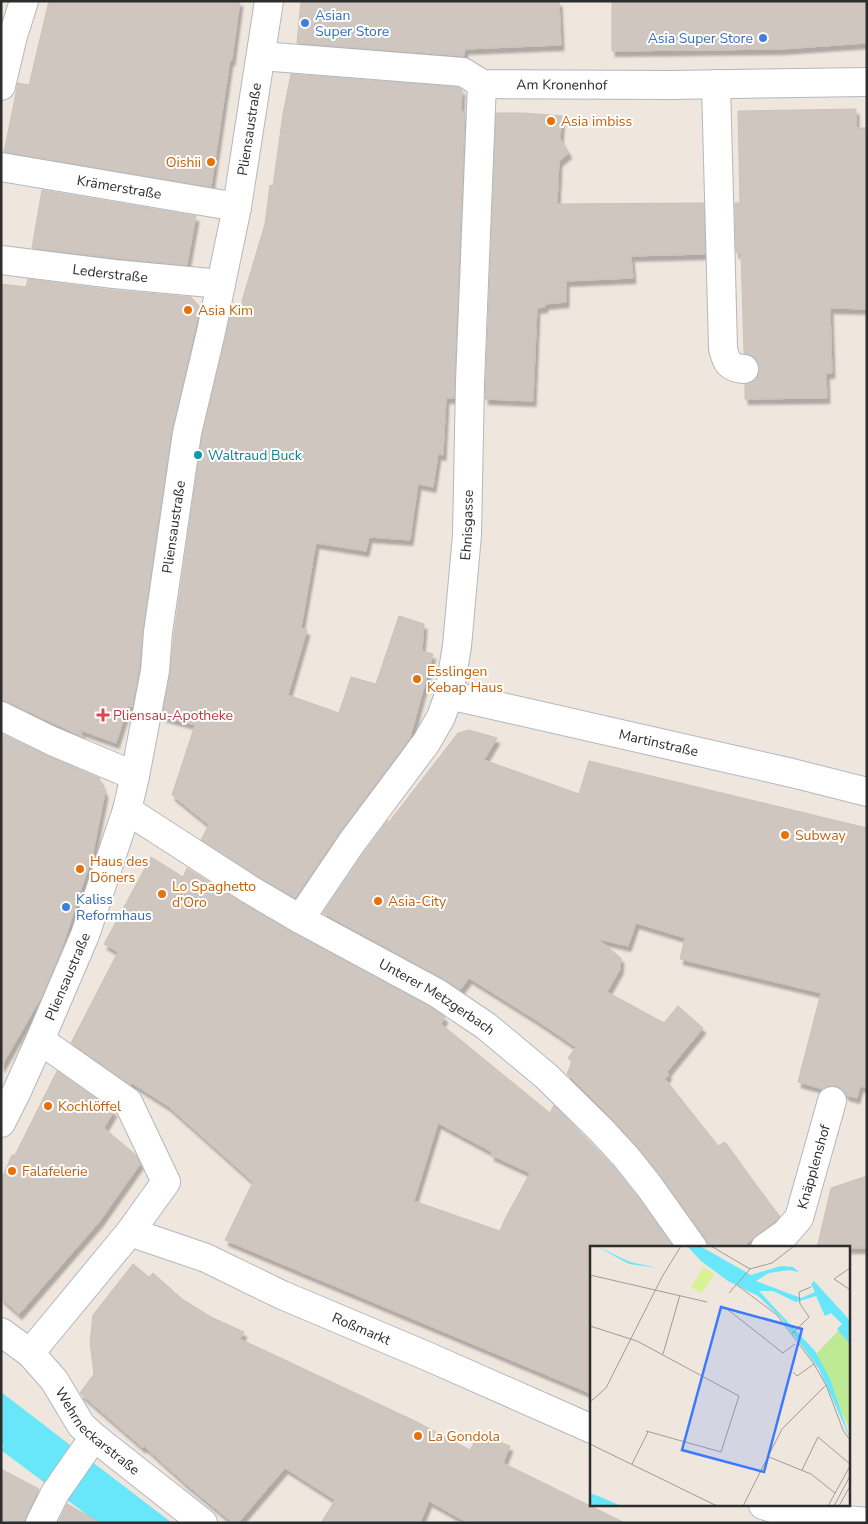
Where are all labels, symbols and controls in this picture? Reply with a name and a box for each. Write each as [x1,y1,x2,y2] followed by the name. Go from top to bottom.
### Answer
[315,6,389,41] place label: Asian Super Store
[299,17,311,29] marker: Asian Super Store
[648,29,753,48] place label: Asia Super Store
[757,32,769,44] marker: Asia Super Store
[516,75,608,95] street label: Am Kronenhof
[233,82,266,177] street label: Pliensaustraße
[561,112,632,131] place label: Asia imbiss
[545,115,557,127] marker: Asia imbiss
[166,153,201,172] place label: Oishii
[205,156,217,168] marker: Oishii
[75,171,163,204] street label: Krämerstraße
[71,260,149,287] street label: Lederstraße
[198,301,253,320] place label: Asia Kim
[182,304,194,316] marker: Asia Kim
[208,446,303,465] place label: Waltraud Buck
[192,449,204,461] marker: Waltraud Buck
[158,479,190,575] street label: Pliensaustraße
[456,490,478,561] street label: Ehnisgasse
[427,662,503,697] place label: Esslingen Kebap Haus
[411,673,423,685] marker: Esslingen Kebap Haus
[113,706,233,725] place label: Pliensau-Apotheke
[97,709,109,721] marker: Pliensau-Apotheke
[617,725,700,761] street label: Martinstraße
[795,826,847,845] place label: Subway
[779,829,791,841] marker: Subway
[90,852,149,887] place label: Haus des Döners
[74,863,86,875] marker: Haus des Döners
[172,877,256,912] place label: Lo Spaghetto d'Oro
[156,888,168,900] marker: Lo Spaghetto d'Oro
[76,890,152,925] place label: Kaliss Reformhaus
[388,892,447,911] place label: Asia-City
[372,895,384,907] marker: Asia-City
[60,901,72,913] marker: Kaliss Reformhaus
[41,930,95,1023] street label: Pliensaustraße
[375,954,499,1040] street label: Unterer Metzgerbach
[58,1097,122,1116] place label: Kochlöffel
[42,1100,54,1112] marker: Kochlöffel
[793,1122,835,1211] street label: Knäpplenshof
[22,1162,88,1181] place label: Falafelerie
[6,1165,18,1177] marker: Falafelerie
[590,1246,850,1506] inset map
[329,1308,393,1350] street label: Roßmarkt
[51,1384,144,1480] street label: Wehrneckarstraße
[428,1427,500,1446] place label: La Gondola
[412,1430,424,1442] marker: La Gondola

